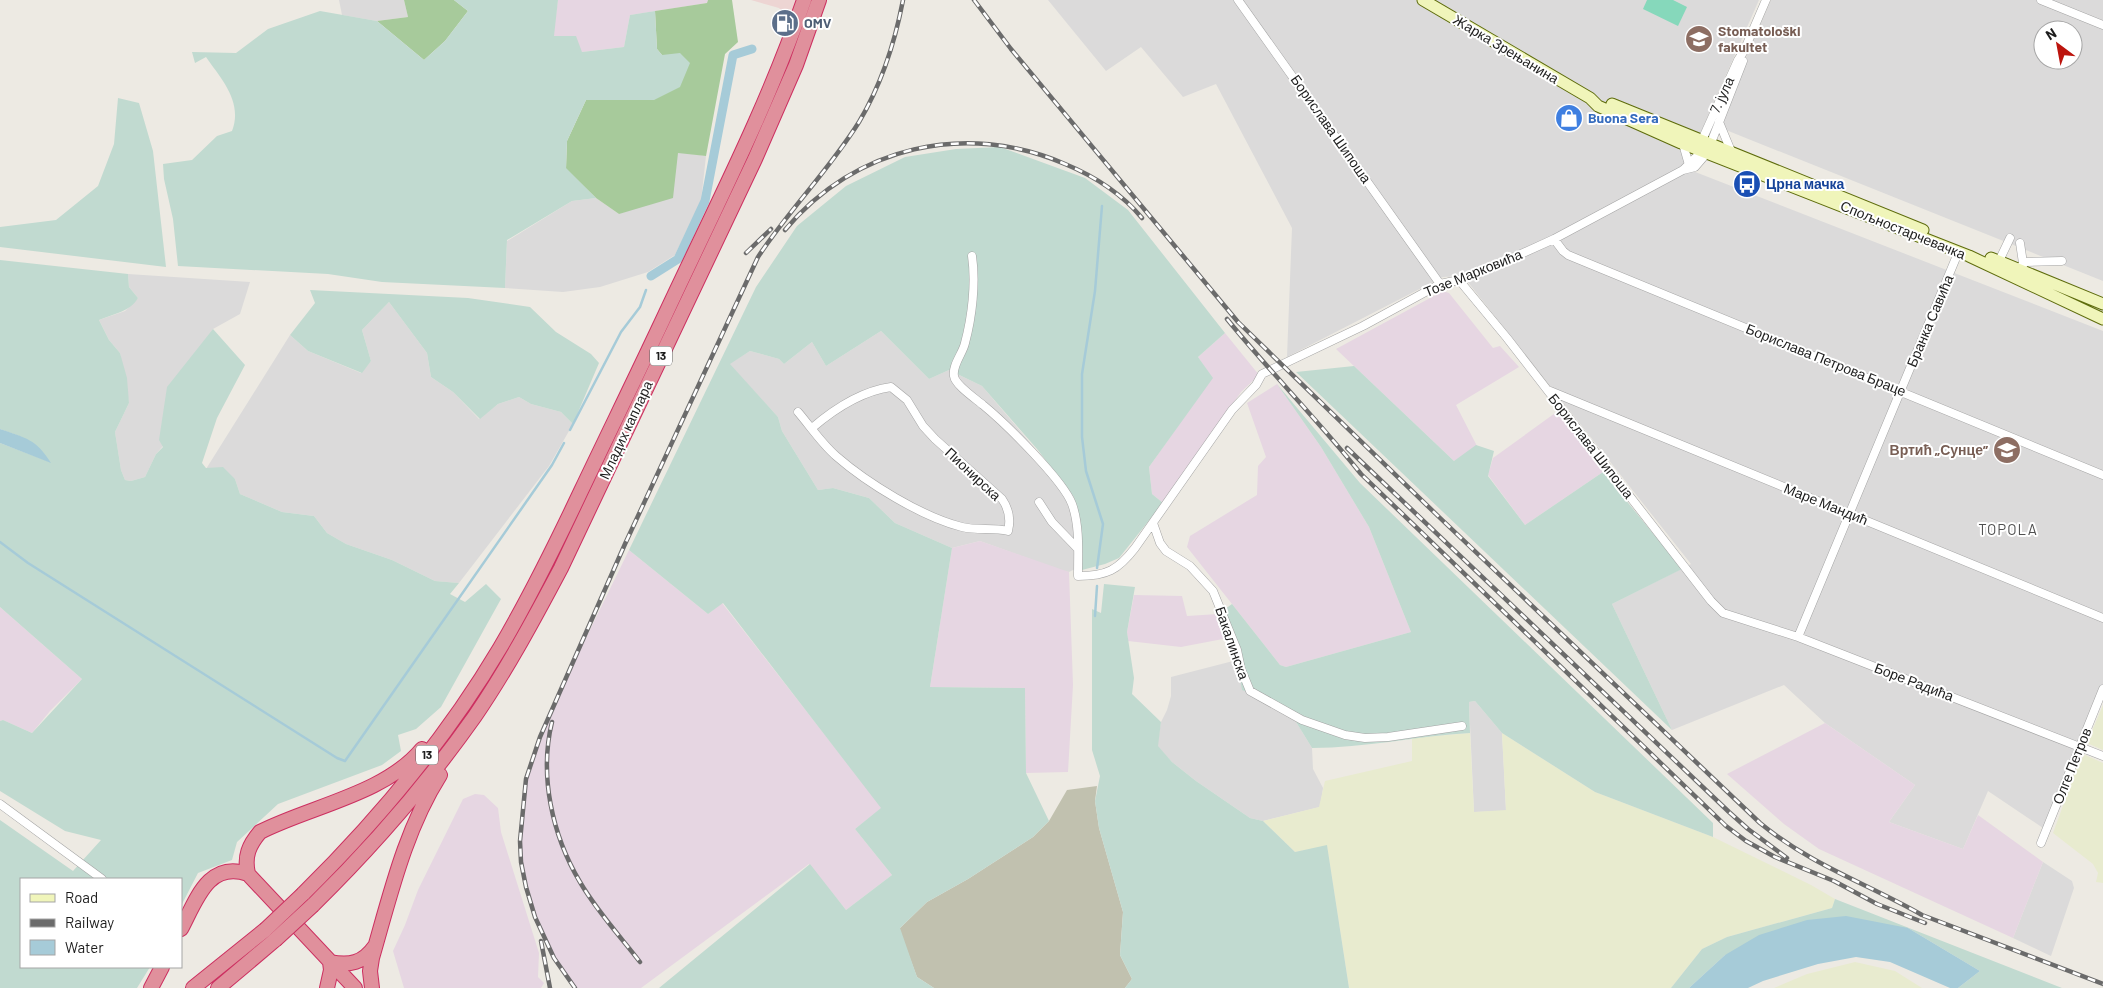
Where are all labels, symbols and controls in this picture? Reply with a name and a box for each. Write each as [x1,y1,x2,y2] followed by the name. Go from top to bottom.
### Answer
[770,8,800,38] fuel station icon: OMV
[1450,10,1562,87] street label: Жарка Зрењанина
[804,14,832,31] place label: OMV
[2033,20,2083,70] north arrow
[1718,22,1801,55] place label: Stomatološki fakultet
[1684,24,1714,54] school or university icon: Stomatološki fakultet
[2042,24,2059,43] text: N
[1288,71,1375,186] street label: Борислава Шипоша
[1706,74,1737,116] street label: 7. јула
[1554,103,1584,133] shop icon: Buona Sera
[1588,109,1659,126] place label: Buona Sera
[1732,169,1762,199] bus stop icon: Црна мачка
[1766,175,1845,192] place label: Црна мачка
[1838,197,1968,263] street label: Спољностарчевачка
[1421,245,1525,300] street label: Тозе Марковића
[1902,272,1957,369] street label: Бранка Савића
[1744,320,1909,400] street label: Борислава Петрова Браце
[650,346,672,366] road number: 13
[595,378,656,482] street label: Младих каплара
[1545,390,1638,502] street label: Борислава Шипоша
[1992,435,2022,465] school or university icon: Вртић „Сунце”
[1890,441,1989,458] place label: Вртић „Сунце”
[942,443,1005,504] street label: Пионирска
[1782,479,1871,528] street label: Маре Мандић
[1978,520,2038,538] district label: TOPOLA
[1212,604,1253,682] street label: Бакалинска
[1872,659,1956,705] street label: Боре Радића
[2048,725,2095,807] street label: Олге Петров
[416,746,438,764] road number: 13
[20,878,182,968] legend
[65,888,98,906] text: Road
[65,913,114,931] text: Railway
[65,938,104,956] text: Water

